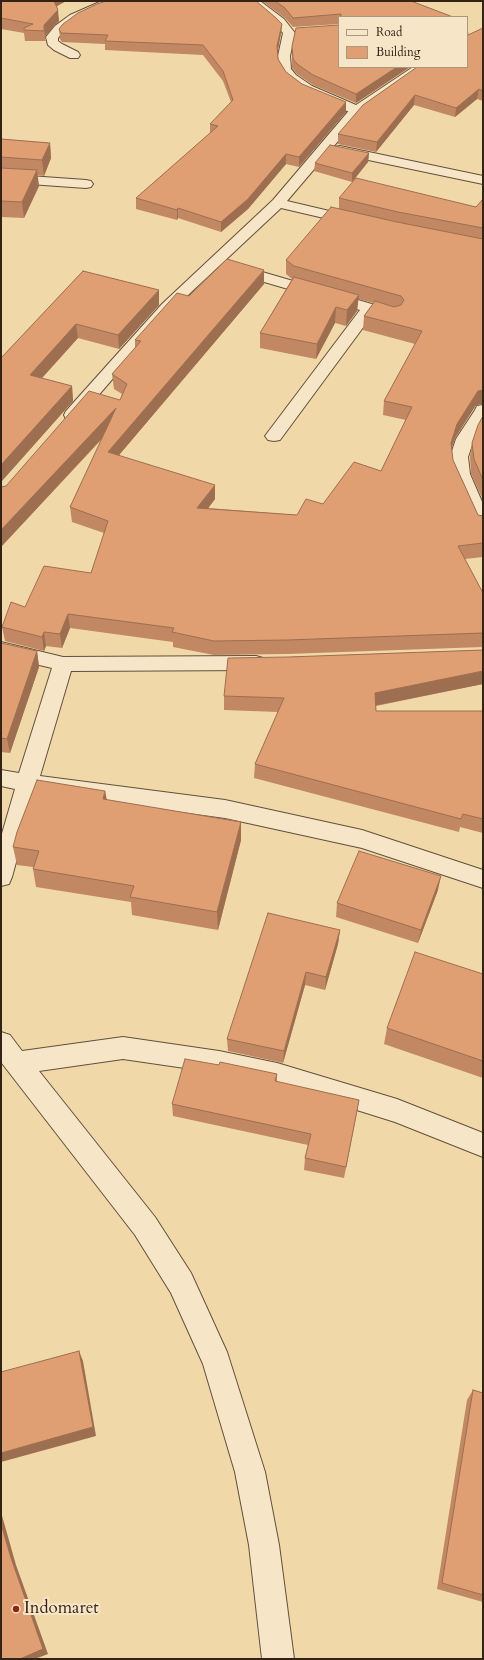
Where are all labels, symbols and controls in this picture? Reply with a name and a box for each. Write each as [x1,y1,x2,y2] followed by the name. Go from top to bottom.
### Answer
[338,16,468,68] legend
[376,24,402,40] text: Road
[376,44,420,60] text: Building
[24,1599,99,1619] place label: Indomaret
[11,1604,21,1614] marker: Indomaret

